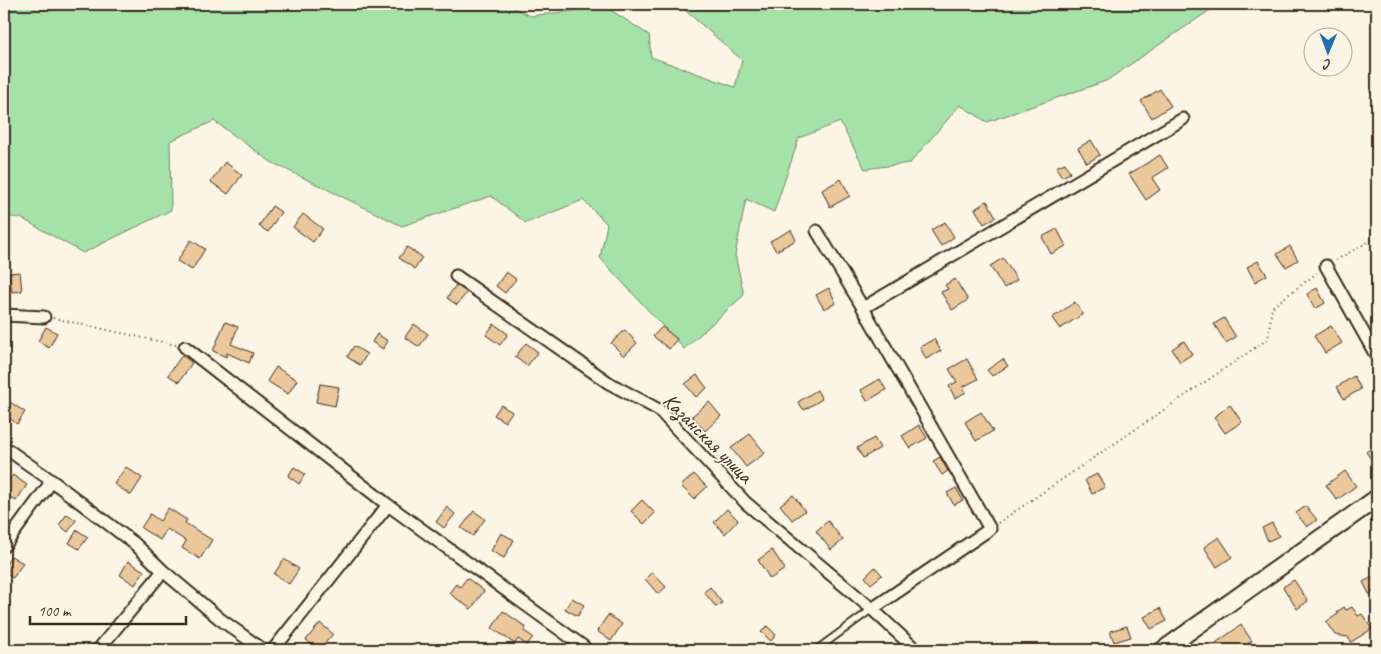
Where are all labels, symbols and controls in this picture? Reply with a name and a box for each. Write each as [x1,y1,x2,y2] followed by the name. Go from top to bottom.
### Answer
[1304,28,1354,78] north arrow
[1322,56,1331,73] text: С
[657,388,760,490] street label: Казанская улица
[30,594,186,626] scale bar
[38,602,72,621] text: 100 m

